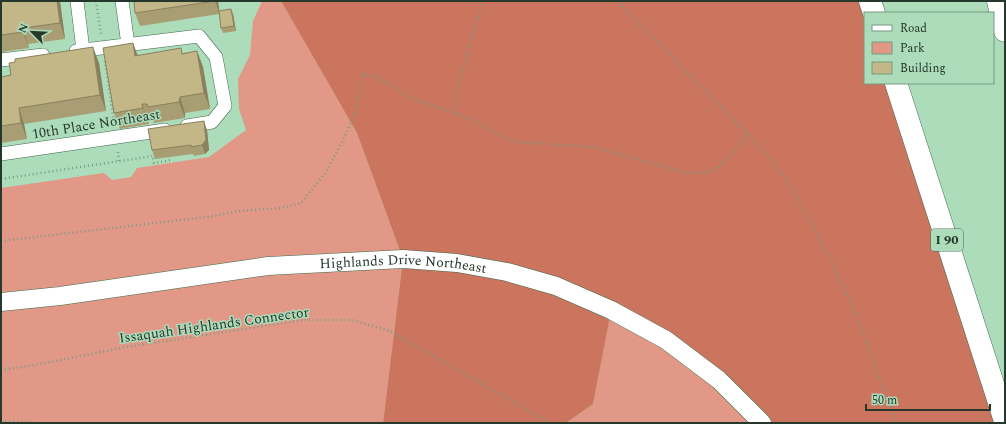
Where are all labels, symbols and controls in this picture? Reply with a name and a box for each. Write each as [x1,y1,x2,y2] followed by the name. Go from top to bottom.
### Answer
[12,12,52,52] north arrow
[864,12,994,84] legend
[900,19,927,38] text: Road
[14,21,33,36] text: N
[900,39,925,58] text: Park
[900,59,946,78] text: Building
[30,103,162,144] street label: 10th Place Northeast
[931,229,963,251] road number: I 90
[319,248,489,279] street label: Highlands Drive Northeast
[118,301,311,349] street label: Issaquah Highlands Connector
[866,386,990,412] scale bar
[872,391,897,410] text: 50 m

